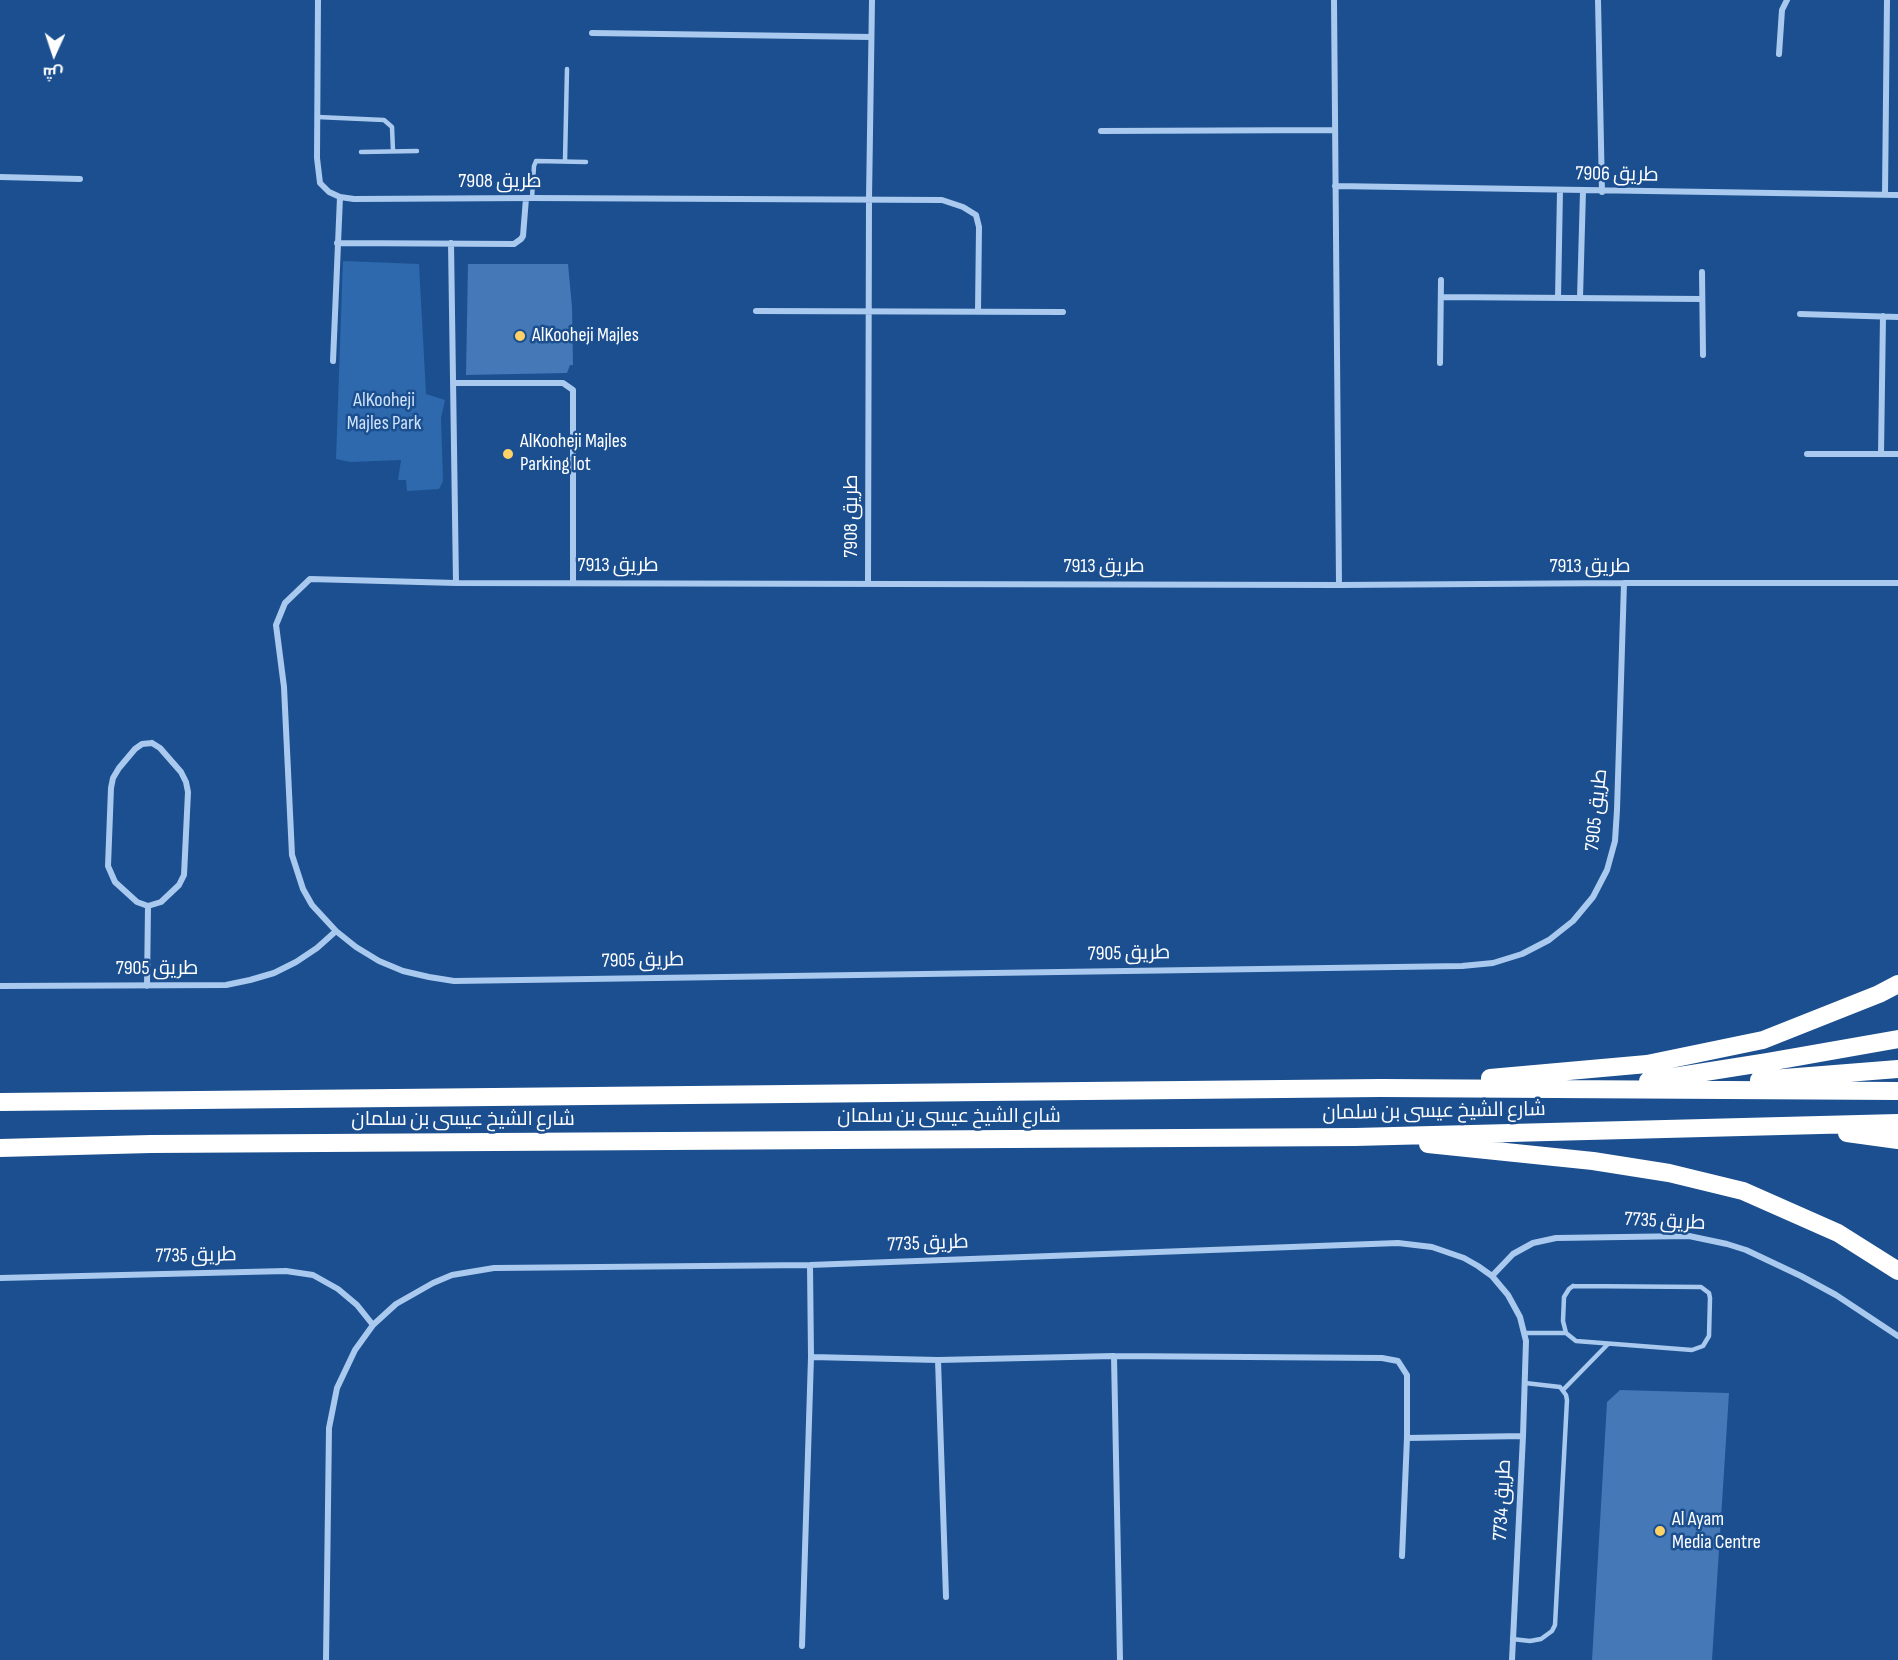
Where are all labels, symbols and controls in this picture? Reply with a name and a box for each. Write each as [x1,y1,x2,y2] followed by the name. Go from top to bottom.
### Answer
[24,24,84,84] north arrow
[42,62,64,82] text: ش
[1575,162,1659,188] street label: طريق 7906
[458,170,542,194] street label: طريق 7908
[532,324,639,348] place label: AlKooheji Majles
[513,329,527,343] marker: AlKooheji Majles
[347,389,421,436] park label: AlKooheji Majles Park
[520,430,627,477] place label: AlKooheji Majles Parking lot
[501,447,515,461] marker: AlKooheji Majles Parking lot
[840,474,864,558] street label: طريق 7908
[577,554,659,578] street label: طريق 7913
[1063,555,1145,579] street label: طريق 7913
[1549,555,1631,579] street label: طريق 7913
[1581,768,1613,852] street label: طريق 7905
[1087,941,1171,967] street label: طريق 7905
[601,948,685,974] street label: طريق 7905
[116,957,198,981] street label: طريق 7905
[1322,1098,1546,1126] street label: شارع الشيخ عيسى بن سلمان
[837,1105,1061,1129] street label: شارع الشيخ عيسى بن سلمان
[351,1108,575,1132] street label: شارع الشيخ عيسى بن سلمان
[1624,1208,1706,1236] street label: طريق 7735
[887,1231,969,1257] street label: طريق 7735
[155,1243,237,1269] street label: طريق 7735
[1489,1459,1517,1541] street label: طريق 7734
[1672,1508,1761,1555] place label: Al Ayam Media Centre
[1653,1524,1667,1538] marker: Al Ayam Media Centre

